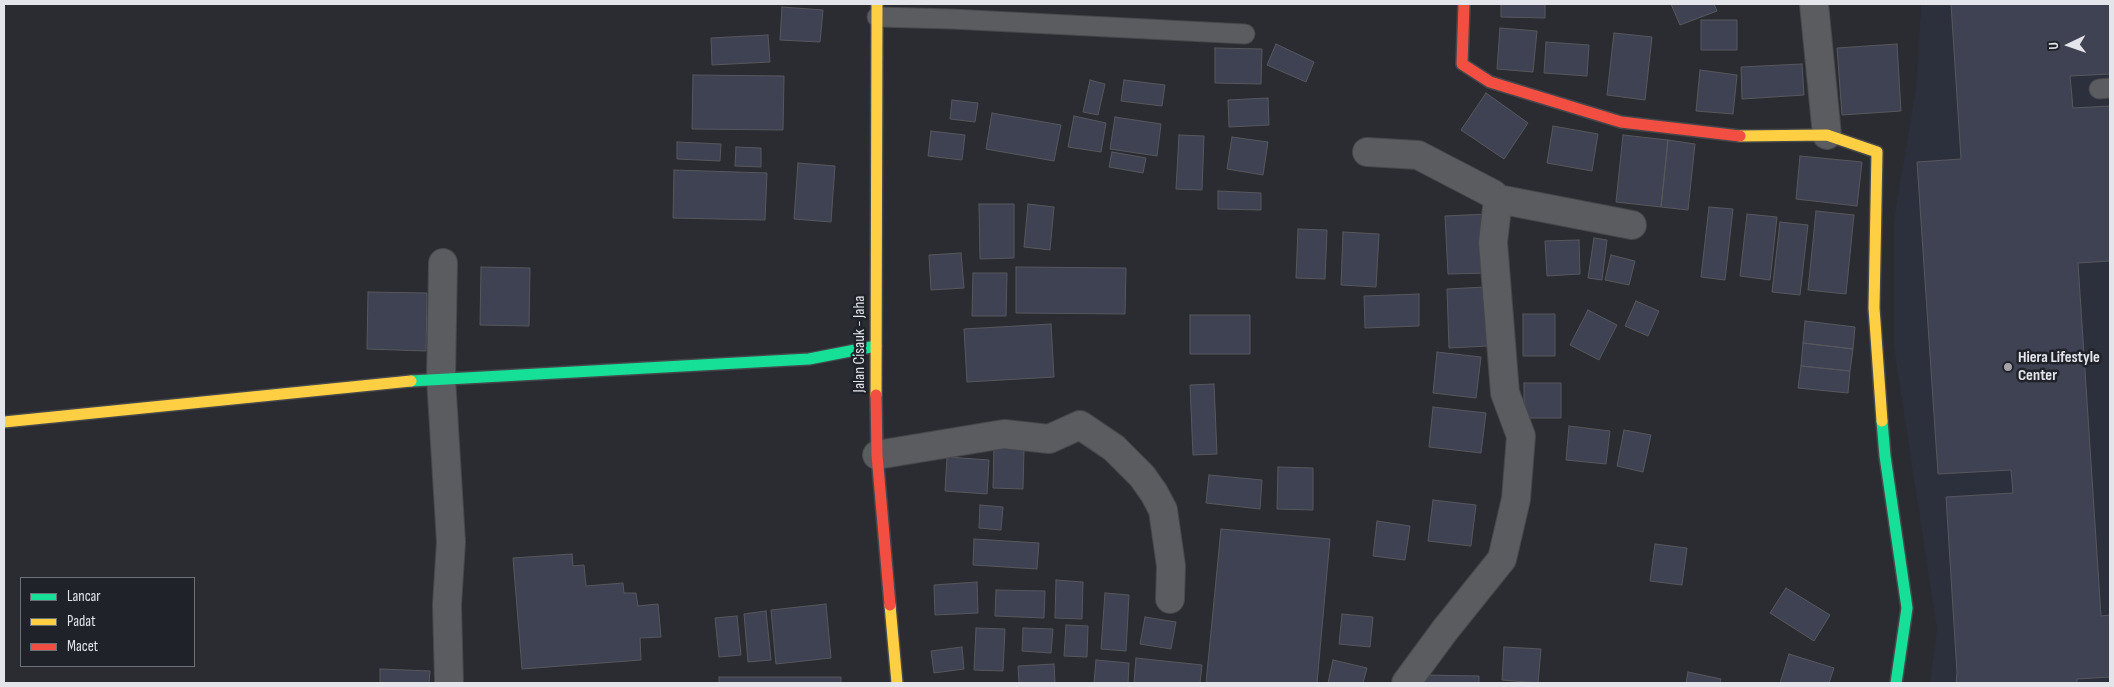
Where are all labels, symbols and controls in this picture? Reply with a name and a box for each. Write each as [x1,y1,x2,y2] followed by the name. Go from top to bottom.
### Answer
[2044,20,2094,70] north arrow
[2045,42,2062,50] text: U
[850,296,870,392] street label: Jalan Cisauk - Jaha
[2018,348,2100,386] place label: Hiera Lifestyle Center
[2002,361,2014,373] marker: Hiera Lifestyle Center
[20,577,195,667] legend
[67,587,101,606] text: Lancar
[67,612,96,631] text: Padat
[67,637,98,656] text: Macet

